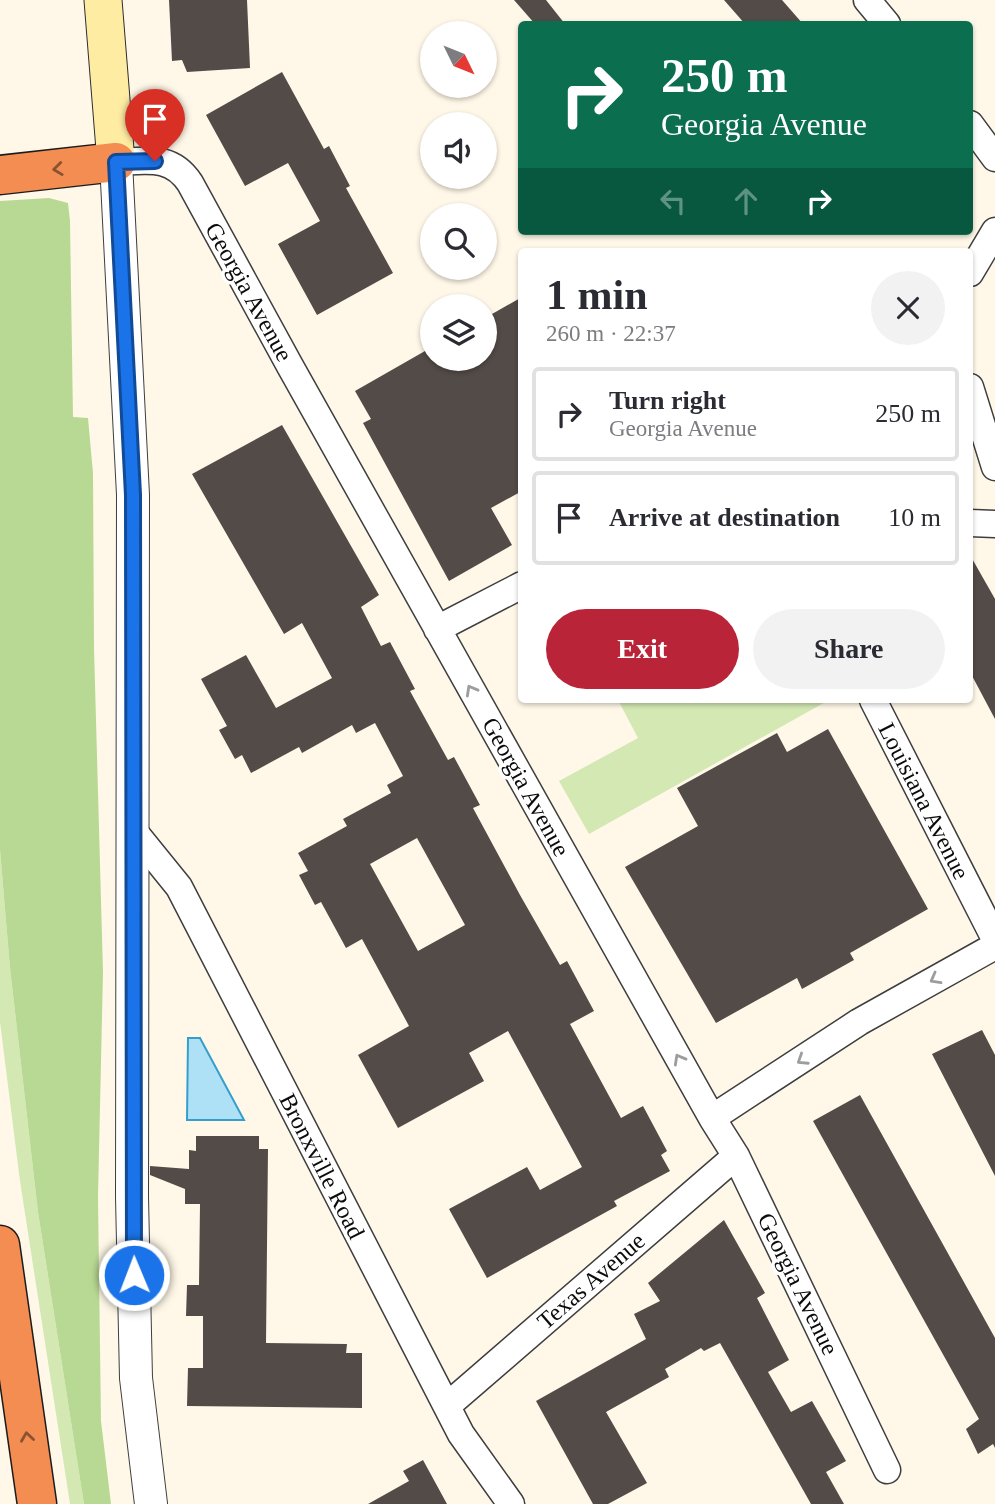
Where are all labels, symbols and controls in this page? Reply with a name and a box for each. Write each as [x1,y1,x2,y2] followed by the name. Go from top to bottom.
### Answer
[420,21,497,98] north arrow
[420,21,497,371] map controls
[661,48,788,103] text: 250 m
[546,49,637,140] icon: right
[125,89,185,161] pin
[136,100,174,138] icon: arrive
[661,106,867,142] text: Georgia Avenue
[420,112,497,189] button: sound
[52,162,64,177] one-way arrow
[654,182,692,220] icon: left
[727,182,765,220] icon: ahead
[800,182,838,220] icon: right
[420,203,497,280] button: search
[200,218,298,366] street label: Georgia Avenue
[871,271,945,345] button: close
[546,272,648,318] text: 1 min
[420,294,497,371] button: layers
[546,321,676,346] text: 260 m · 22:37
[609,386,726,415] text: Turn right
[550,395,588,433] icon: right
[875,399,941,428] text: 250 m
[609,416,757,441] text: Georgia Avenue
[550,499,588,537] icon: arrive
[609,503,840,532] text: Arrive at destination
[888,503,941,532] text: 10 m
[546,609,739,689] button: Exit
[753,609,945,689] button: Share
[466,684,479,697] one-way arrow
[477,713,575,861] street label: Georgia Avenue
[873,718,975,884] street label: Louisiana Avenue
[930,971,943,984] one-way arrow
[796,1051,809,1064] one-way arrow
[674,1054,687,1066] one-way arrow
[274,1089,370,1243] street label: Bronxville Road
[752,1209,844,1359] street label: Georgia Avenue
[532,1228,650,1334] street label: Texas Avenue
[97,1238,171,1312] position arrow
[20,1431,35,1442] one-way arrow

